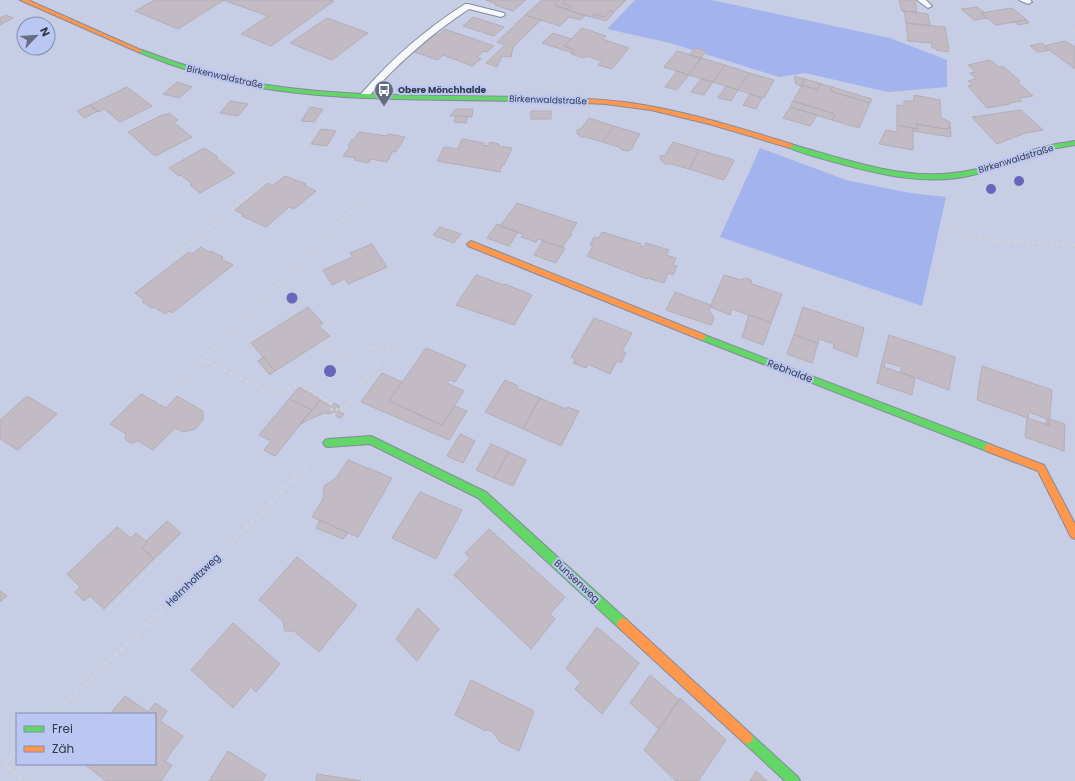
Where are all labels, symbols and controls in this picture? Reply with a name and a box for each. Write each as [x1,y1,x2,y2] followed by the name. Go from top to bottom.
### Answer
[16,16,56,56] north arrow
[36,25,54,39] text: N
[186,62,265,92] street label: Birkenwaldstraße
[373,79,395,107] bus stop icon: Obere Mönchhalde
[398,84,487,96] place label: Obere Mönchhalde
[509,93,588,107] street label: Birkenwaldstraße
[977,142,1055,176] street label: Birkenwaldstraße
[765,355,815,387] street label: Rebhalde
[162,550,224,610] street label: Helmholtzweg
[551,556,603,606] street label: Bunsenweg
[16,713,156,765] legend
[52,720,73,737] text: Frei
[52,740,74,757] text: Zäh

